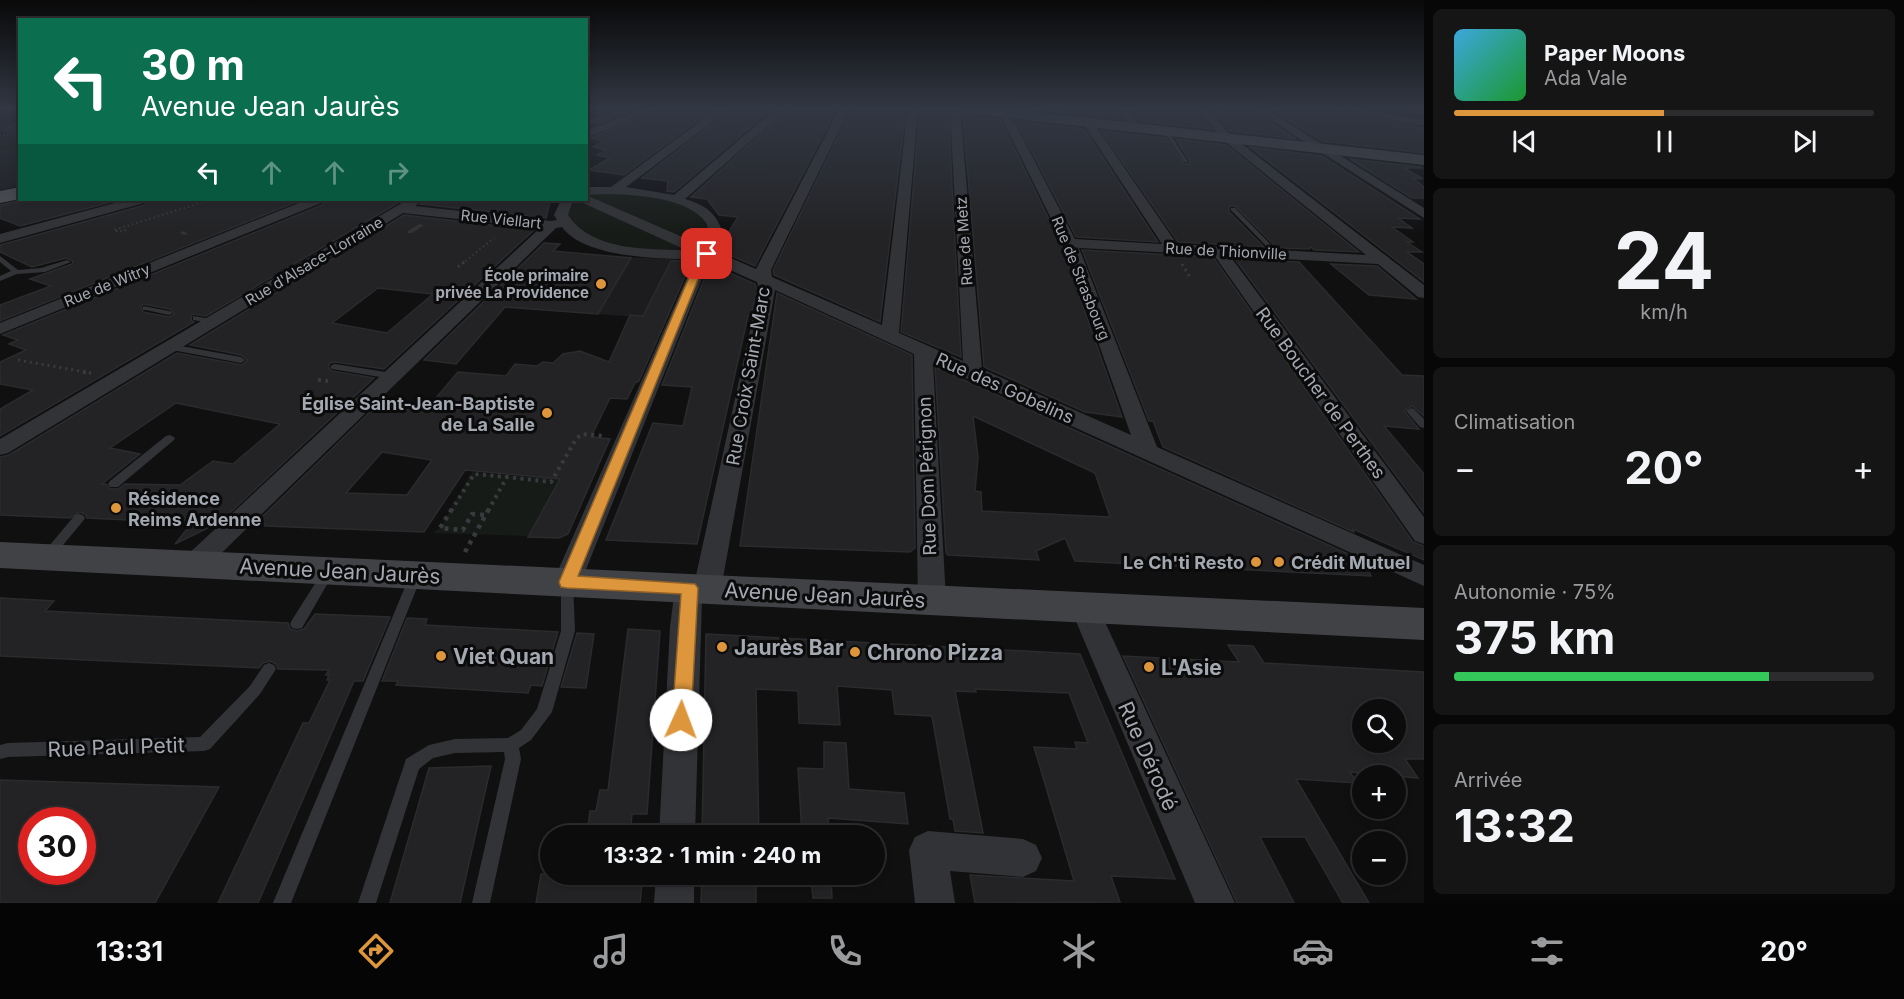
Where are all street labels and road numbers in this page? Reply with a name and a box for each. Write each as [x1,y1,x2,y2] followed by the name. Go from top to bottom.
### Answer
[951,196,977,286] street label: Rue de Metz
[460,205,542,233] street label: Rue Viellart
[242,212,386,310] street label: Rue d'Alsace-Lorraine
[1048,213,1114,343] street label: Rue de Strasbourg
[1165,238,1287,264] street label: Rue de Thionville
[61,259,153,311] street label: Rue de Witry
[722,285,774,467] street label: Rue Croix Saint-Marc
[1252,303,1390,483] street label: Rue Boucher de Perthes
[933,348,1077,428] street label: Rue des Gobelins
[914,396,940,556] street label: Rue Dom Pérignon
[239,553,441,589] street label: Avenue Jean Jaurès
[724,577,926,613] street label: Avenue Jean Jaurès
[1113,698,1183,814] street label: Rue Dérodé
[47,732,185,762] street label: Rue Paul Petit

